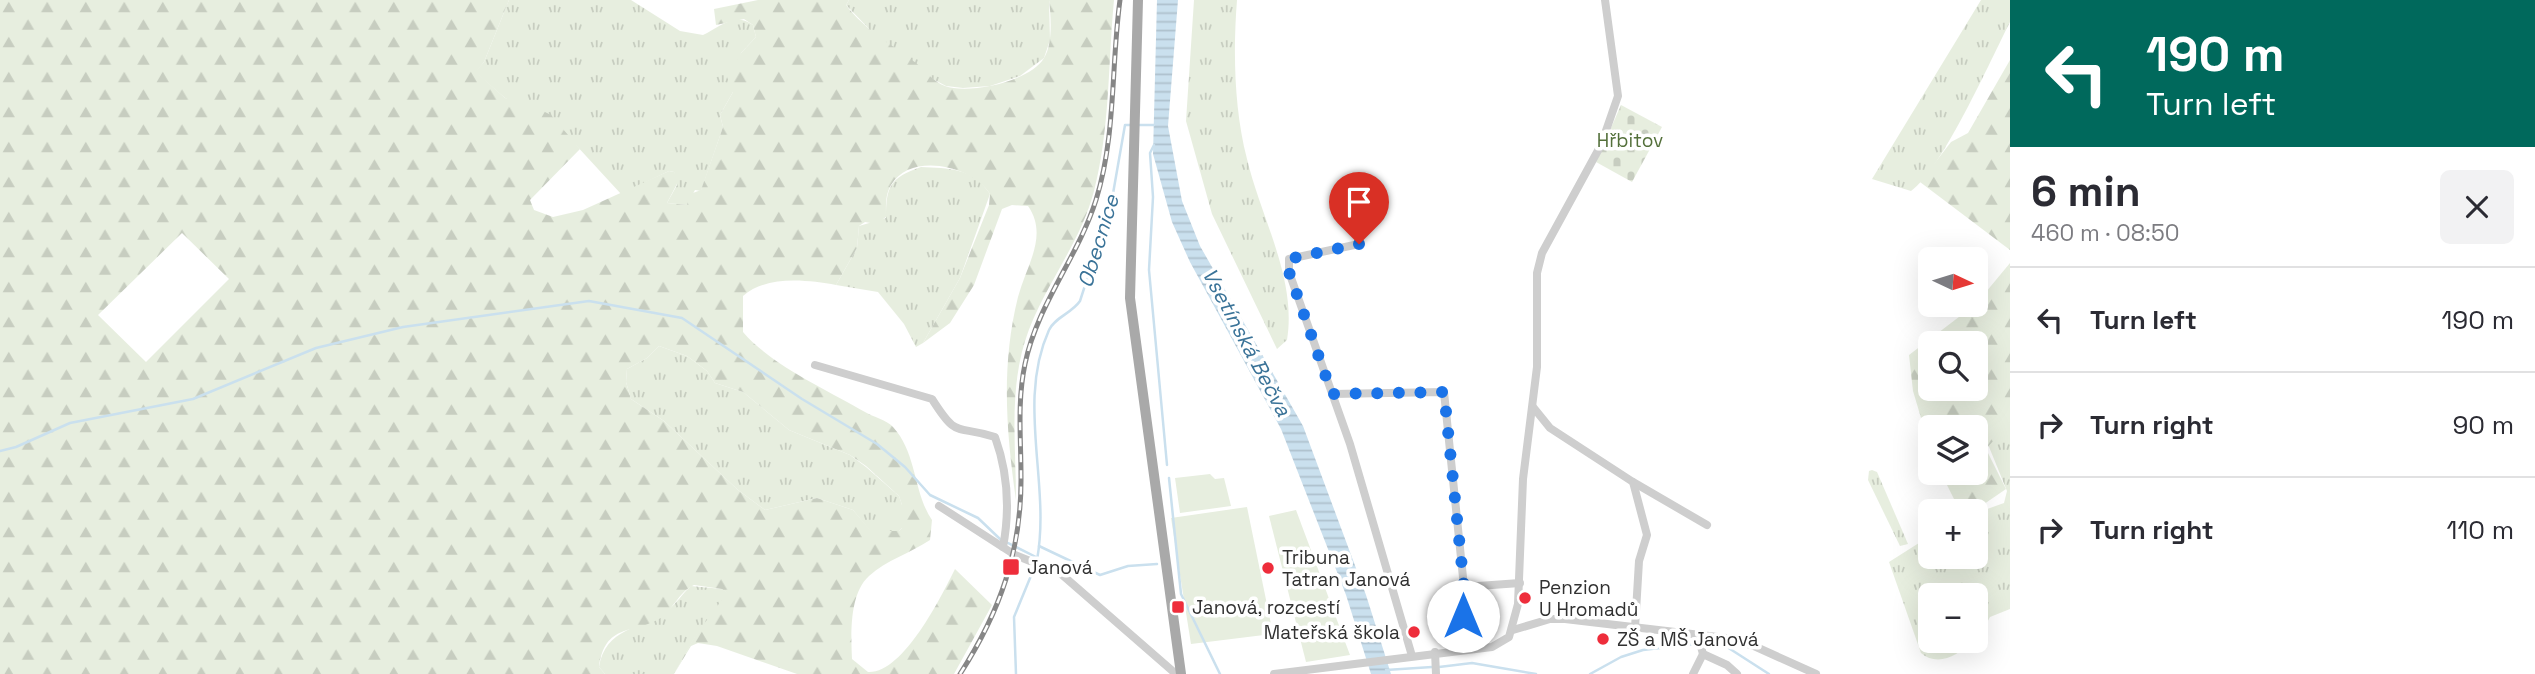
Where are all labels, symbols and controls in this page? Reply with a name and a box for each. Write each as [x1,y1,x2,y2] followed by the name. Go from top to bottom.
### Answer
[2146,23,2284,85] text: 190 m
[2031,28,2122,119] icon: left
[2146,84,2276,124] text: Turn left
[1597,128,1663,153] park label: Hřbitov
[2031,165,2141,218] text: 6 min
[2440,170,2514,244] button: close
[1329,172,1389,244] pin
[1340,183,1378,221] icon: arrive
[1071,190,1125,291] water label: Obecnice
[2031,218,2179,248] text: 460 m · 08:50
[1918,247,1988,317] north arrow
[1918,247,1988,653] map controls
[1197,263,1298,422] water label: Vsetínská Bečva
[2031,301,2069,339] icon: left
[2090,303,2197,337] text: Turn left
[2442,303,2514,337] text: 190 m
[1918,331,1988,401] button: search
[2031,406,2069,444] icon: right
[2090,408,2214,442] text: Turn right
[2452,408,2514,442] text: 90 m
[1918,415,1988,485] button: layers
[1918,499,1988,569] button: +
[2031,511,2069,549] icon: right
[2090,513,2214,547] text: Turn right
[2447,513,2514,547] text: 110 m
[1282,545,1411,592] place label: Tribuna Tatran Janová
[1027,555,1093,580] place label: Janová
[1001,557,1021,577] marker: Janová
[1260,560,1276,576] marker: Tribuna Tatran Janová
[1539,575,1638,622] place label: Penzion U Hromadů
[1426,579,1500,653] position arrow
[1918,583,1988,653] button: −
[1517,590,1533,606] marker: Penzion U Hromadů
[1192,595,1341,620] place label: Janová, rozcestí
[1170,599,1186,615] marker: Janová, rozcestí
[1264,620,1400,645] place label: Mateřská škola
[1406,624,1422,640] marker: Mateřská škola
[1617,627,1759,652] place label: ZŠ a MŠ Janová
[1595,631,1611,647] marker: ZŠ a MŠ Janová

